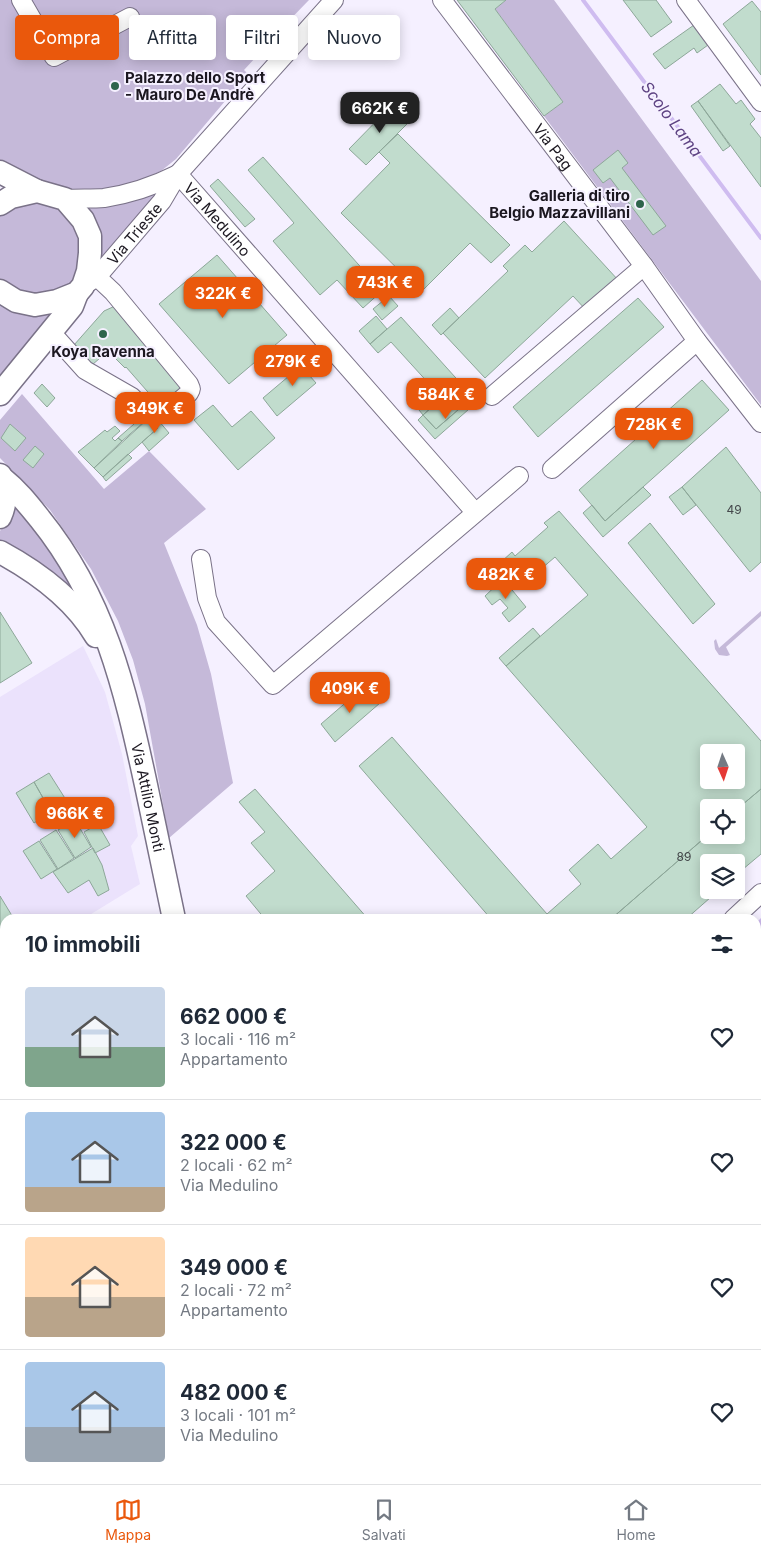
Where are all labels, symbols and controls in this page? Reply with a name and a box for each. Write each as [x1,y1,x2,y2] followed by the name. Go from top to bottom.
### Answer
[15,15,119,60] chip: Compra
[129,15,216,60] chip: Affitta
[226,15,298,60] chip: Filtri
[308,15,400,60] chip: Nuovo
[125,68,266,104] place label: Palazzo dello Sport - Mauro De Andrè
[637,77,707,161] water label: Scolo Lama
[109,80,121,92] marker: Palazzo dello Sport - Mauro De Andrè
[339,92,421,134] pin: 662K €
[351,98,409,118] text: 662K €
[529,119,577,174] street label: Via Pag
[180,178,255,260] street label: Via Medulino
[489,186,630,222] place label: Galleria di tiro Belgio Mazzavillani
[634,198,646,210] marker: Galleria di tiro Belgio Mazzavillani
[103,199,166,268] street label: Via Trieste
[344,266,426,308] pin: 743K €
[357,272,413,292] text: 743K €
[182,276,264,319] pin: 322K €
[195,283,251,303] text: 322K €
[97,328,109,340] marker: Koya Ravenna
[51,342,155,361] place label: Koya Ravenna
[252,344,334,387] pin: 279K €
[265,351,321,371] text: 279K €
[405,378,487,420] pin: 584K €
[417,384,475,404] text: 584K €
[114,392,196,434] pin: 349K €
[126,398,184,418] text: 349K €
[613,408,695,450] pin: 728K €
[626,414,682,434] text: 728K €
[726,502,742,517] house number: 49
[465,558,547,600] pin: 482K €
[477,564,535,584] text: 482K €
[309,672,391,714] pin: 409K €
[321,678,379,698] text: 409K €
[127,741,169,853] street label: Via Attilio Monti
[700,744,745,789] north arrow
[700,744,745,899] map controls
[34,796,116,839] pin: 966K €
[700,799,745,844] button: locate
[46,803,104,823] text: 966K €
[677,849,691,864] house number: 89
[700,854,745,899] button: layers
[708,930,736,958] icon: filters
[25,932,140,957] text: 10 immobili
[180,1004,287,1029] text: 662 000 €
[65,1007,125,1067] icon: home
[708,1023,736,1051] icon: heart
[180,1029,296,1049] text: 3 locali · 116 m²
[180,1049,288,1069] text: Appartamento
[180,1130,287,1155] text: 322 000 €
[65,1132,125,1192] icon: home
[708,1148,736,1176] icon: heart
[180,1155,293,1175] text: 2 locali · 62 m²
[180,1175,278,1195] text: Via Medulino
[180,1255,288,1280] text: 349 000 €
[65,1257,125,1317] icon: home
[708,1273,736,1301] icon: heart
[180,1280,292,1300] text: 2 locali · 72 m²
[180,1300,288,1320] text: Appartamento
[180,1380,288,1405] text: 482 000 €
[65,1382,125,1442] icon: home
[708,1398,736,1426] icon: heart
[180,1405,296,1425] text: 3 locali · 101 m²
[180,1425,278,1445] text: Via Medulino
[105,1496,151,1543] tab: Mappa
[362,1496,406,1543] tab: Salvati
[616,1496,656,1543] tab: Home

